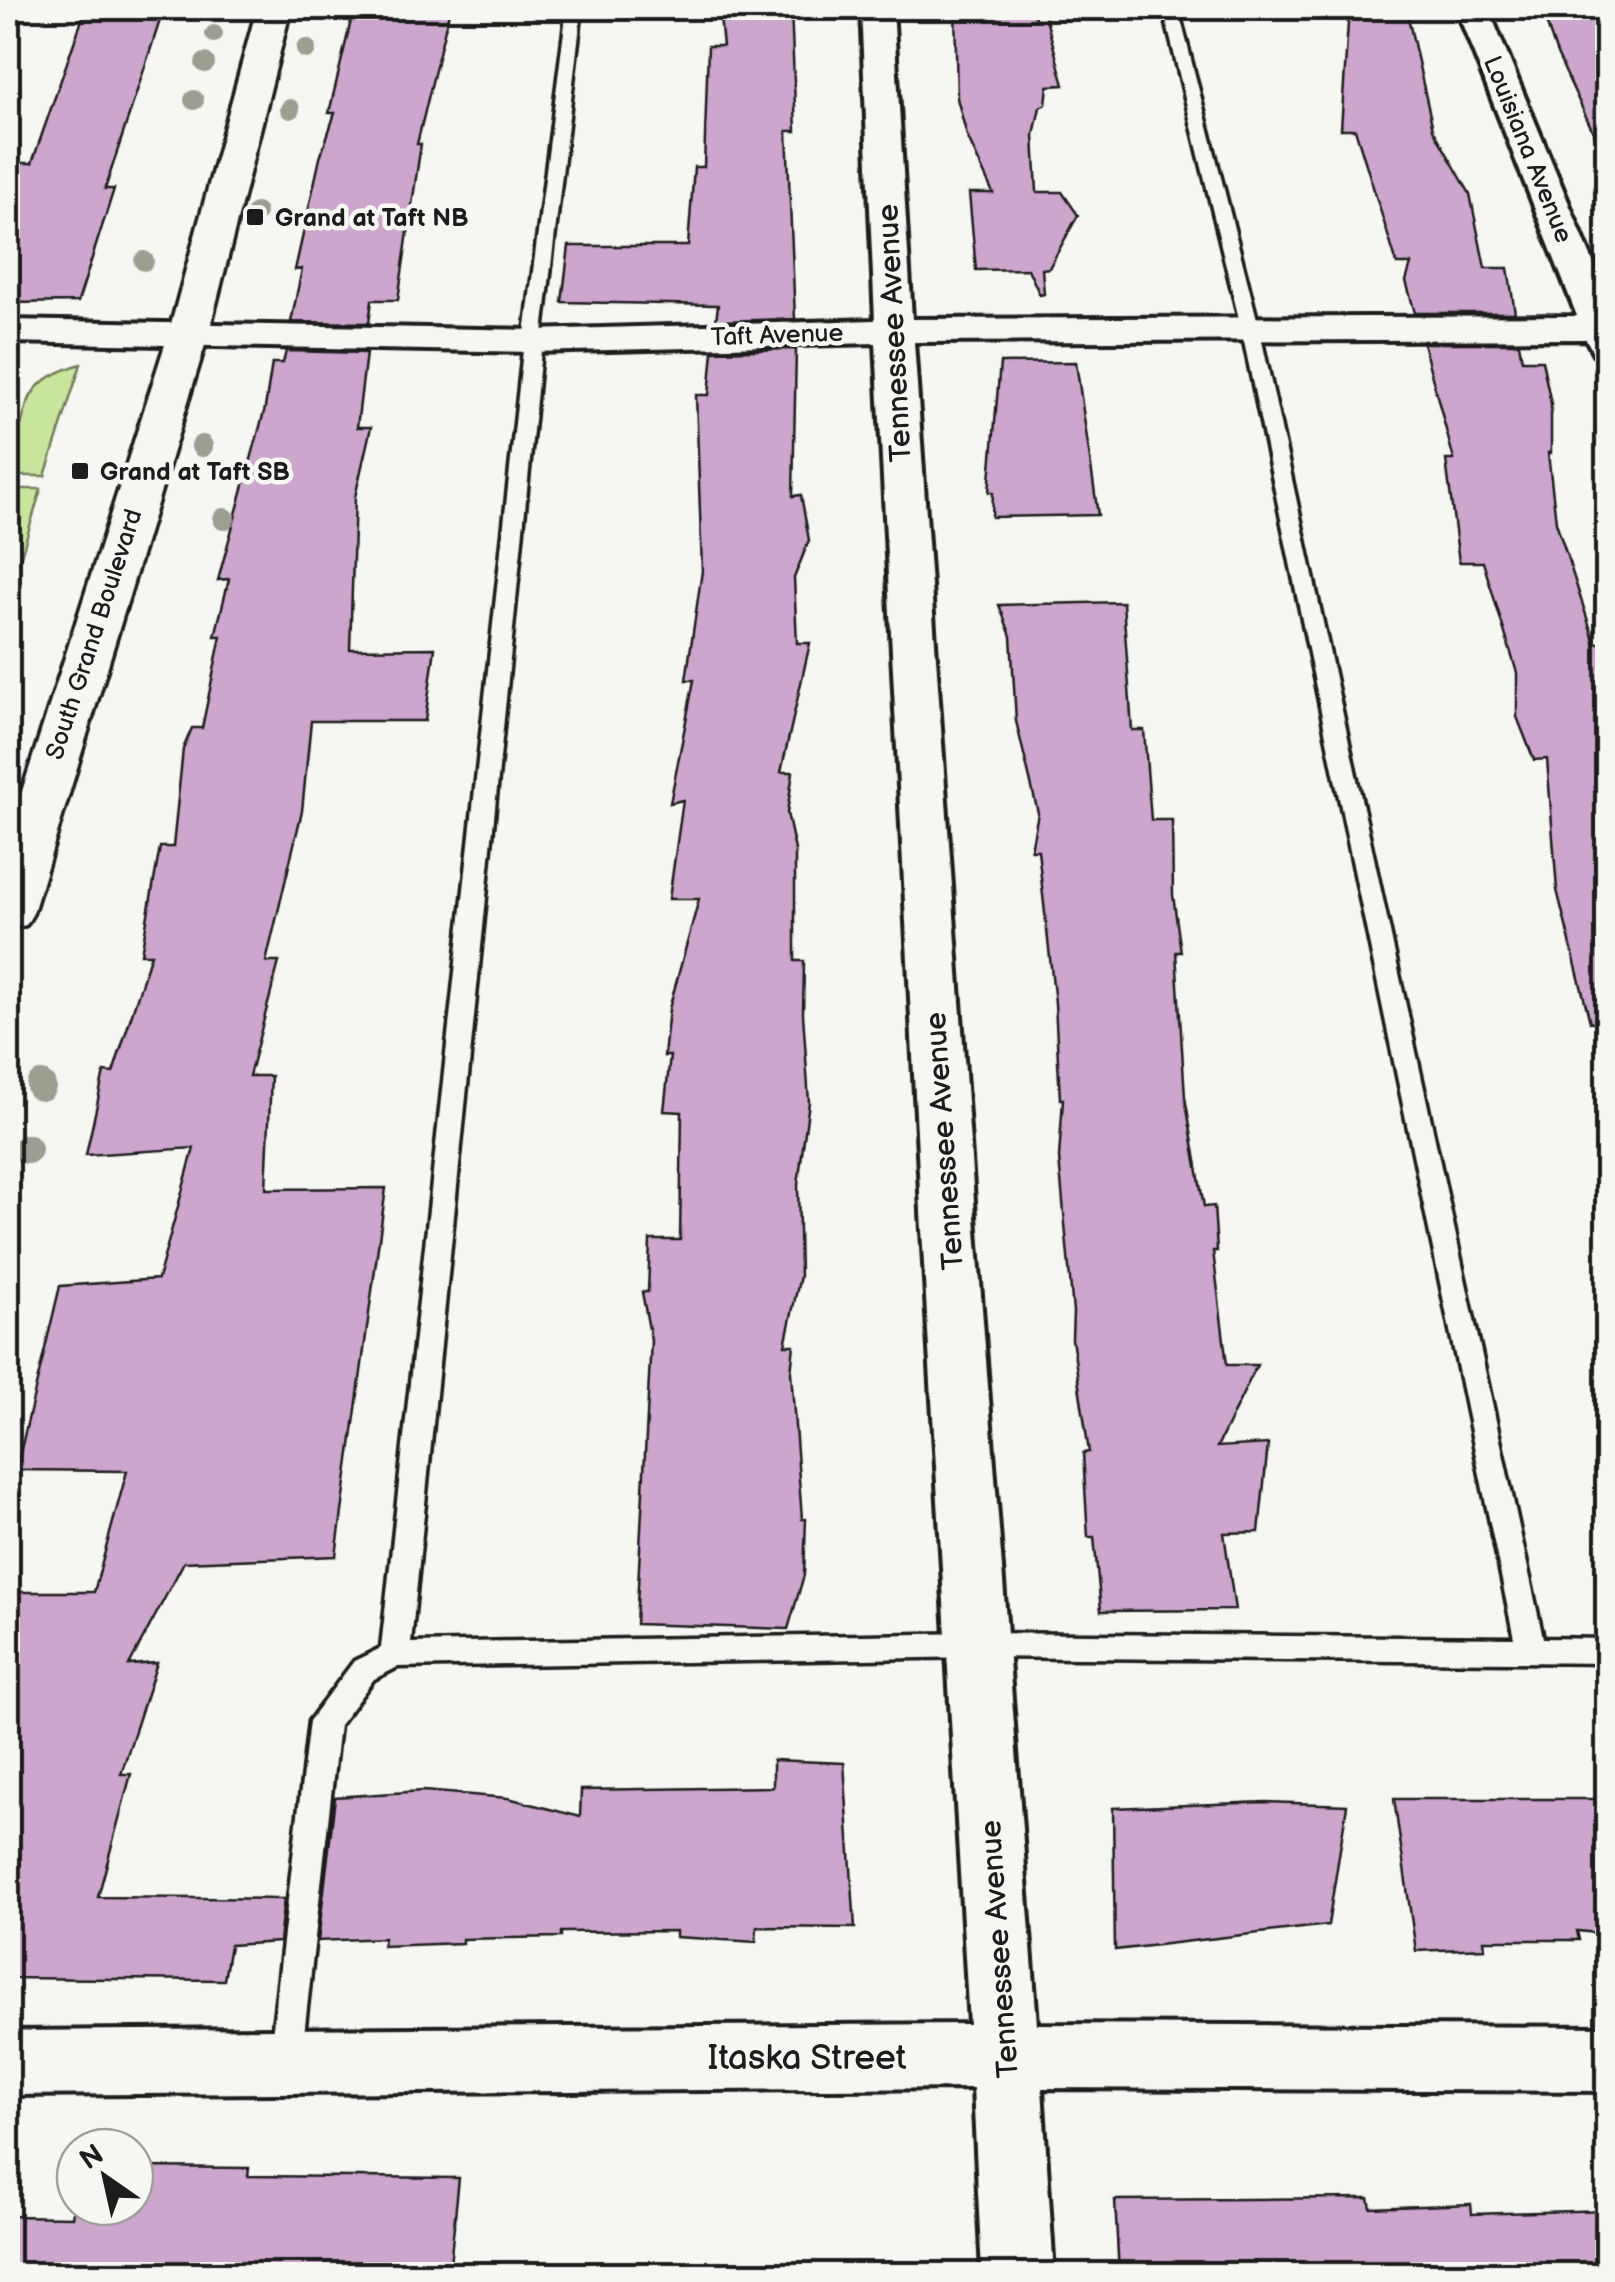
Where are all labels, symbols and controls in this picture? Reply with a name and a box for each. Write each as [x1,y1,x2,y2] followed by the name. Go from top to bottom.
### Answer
[1476,52,1579,248] street label: Louisiana Avenue
[275,203,469,234] place label: Grand at Taft NB
[870,203,920,463] street label: Tennessee Avenue
[244,206,266,228] marker: Grand at Taft NB
[710,318,844,353] street label: Taft Avenue
[100,457,290,488] place label: Grand at Taft SB
[69,460,91,482] marker: Grand at Taft SB
[39,505,150,764] street label: South Grand Boulevard
[918,1011,972,1271] street label: Tennessee Avenue
[973,1819,1027,2079] street label: Tennessee Avenue
[708,2037,907,2080] street label: Itaska Street
[55,2127,155,2227] north arrow
[74,2138,110,2177] text: N

